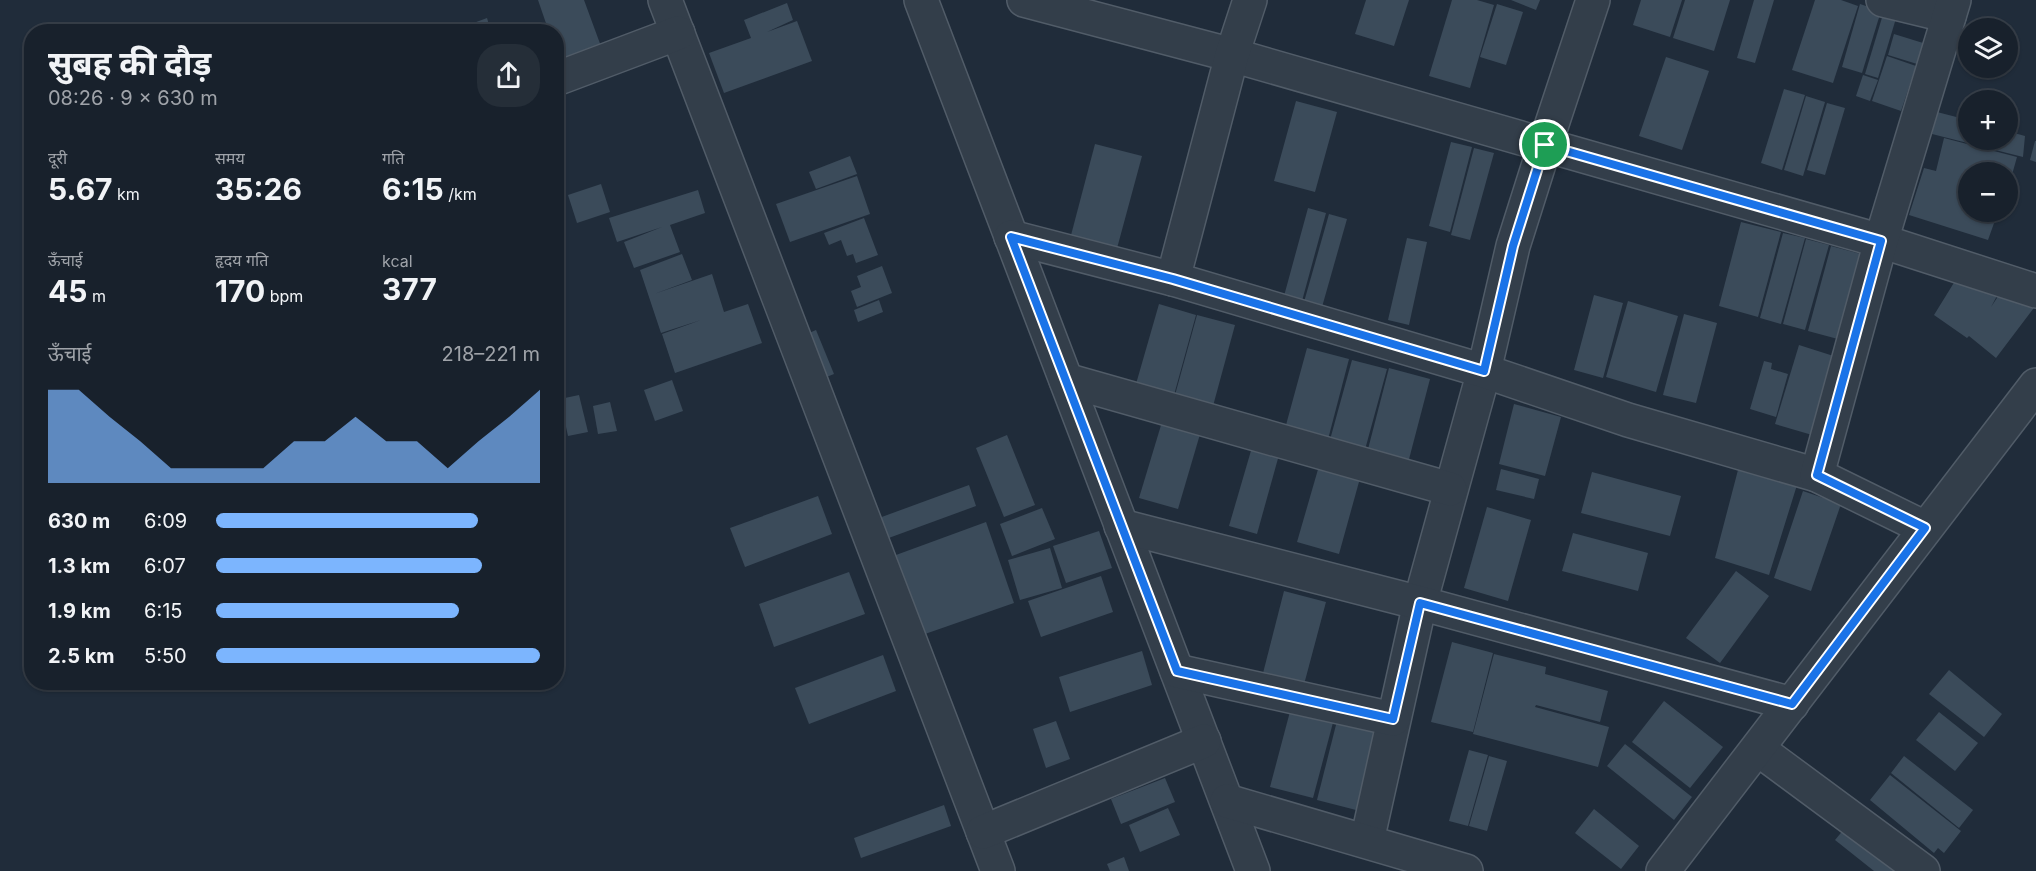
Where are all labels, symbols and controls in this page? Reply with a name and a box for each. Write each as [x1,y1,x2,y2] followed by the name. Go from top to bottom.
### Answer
[1958,18,2018,222] map controls
[1958,18,2018,78] button: layers
[48,43,211,83] text: सुबह की दौड़
[477,44,540,107] button: share
[48,86,218,110] text: 08:26 · 9 × 630 m
[1958,90,2018,150] button: +
[1519,119,1570,170] pin
[1528,128,1561,161] icon: arrive
[48,148,67,168] text: दूरी
[215,148,245,168] text: समय
[382,148,404,168] text: गति
[1958,162,2018,222] button: −
[48,171,113,207] text: 5.67
[215,171,302,207] text: 35:26
[382,171,444,207] text: 6:15
[113,184,140,204] text: km
[444,184,477,204] text: /km
[48,250,83,270] text: ऊँचाई
[215,250,268,270] text: हृदय गति
[382,251,413,271] text: kcal
[382,271,437,307] text: 377
[48,273,87,309] text: 45
[215,273,265,309] text: 170
[87,286,106,306] text: m
[265,286,303,306] text: bpm
[48,342,91,366] text: ऊँचाई
[442,342,540,366] text: 218–221 m
[48,509,110,533] text: 630 m
[144,509,187,533] text: 6:09
[48,554,110,578] text: 1.3 km
[144,554,186,578] text: 6:07
[48,599,111,623] text: 1.9 km
[144,599,182,623] text: 6:15
[48,644,115,668] text: 2.5 km
[144,644,187,668] text: 5:50

